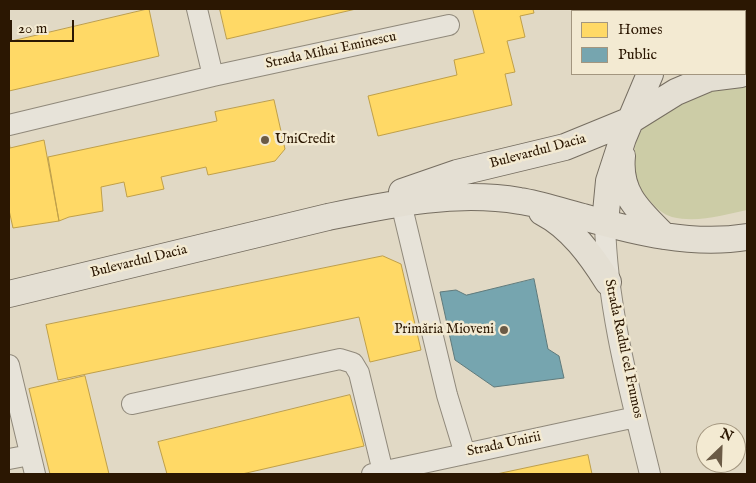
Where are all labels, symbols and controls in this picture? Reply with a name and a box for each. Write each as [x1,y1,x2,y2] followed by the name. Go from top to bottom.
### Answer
[12,10,76,42] scale bar
[571,10,746,75] legend
[18,19,47,38] text: 20 m
[618,20,662,39] text: Homes
[264,29,398,73] street label: Strada Mihai Eminescu
[618,45,657,64] text: Public
[488,131,588,173] street label: Bulevardul Dacia
[275,132,335,148] place label: UniCredit
[259,134,271,146] marker: UniCredit
[89,242,189,282] street label: Bulevardul Dacia
[600,278,646,420] street label: Strada Radul cel Frumos
[394,322,494,338] place label: Primăria Mioveni
[498,324,510,336] marker: Primăria Mioveni
[696,423,746,473] north arrow
[717,425,736,446] text: N
[466,429,542,461] street label: Strada Unirii

